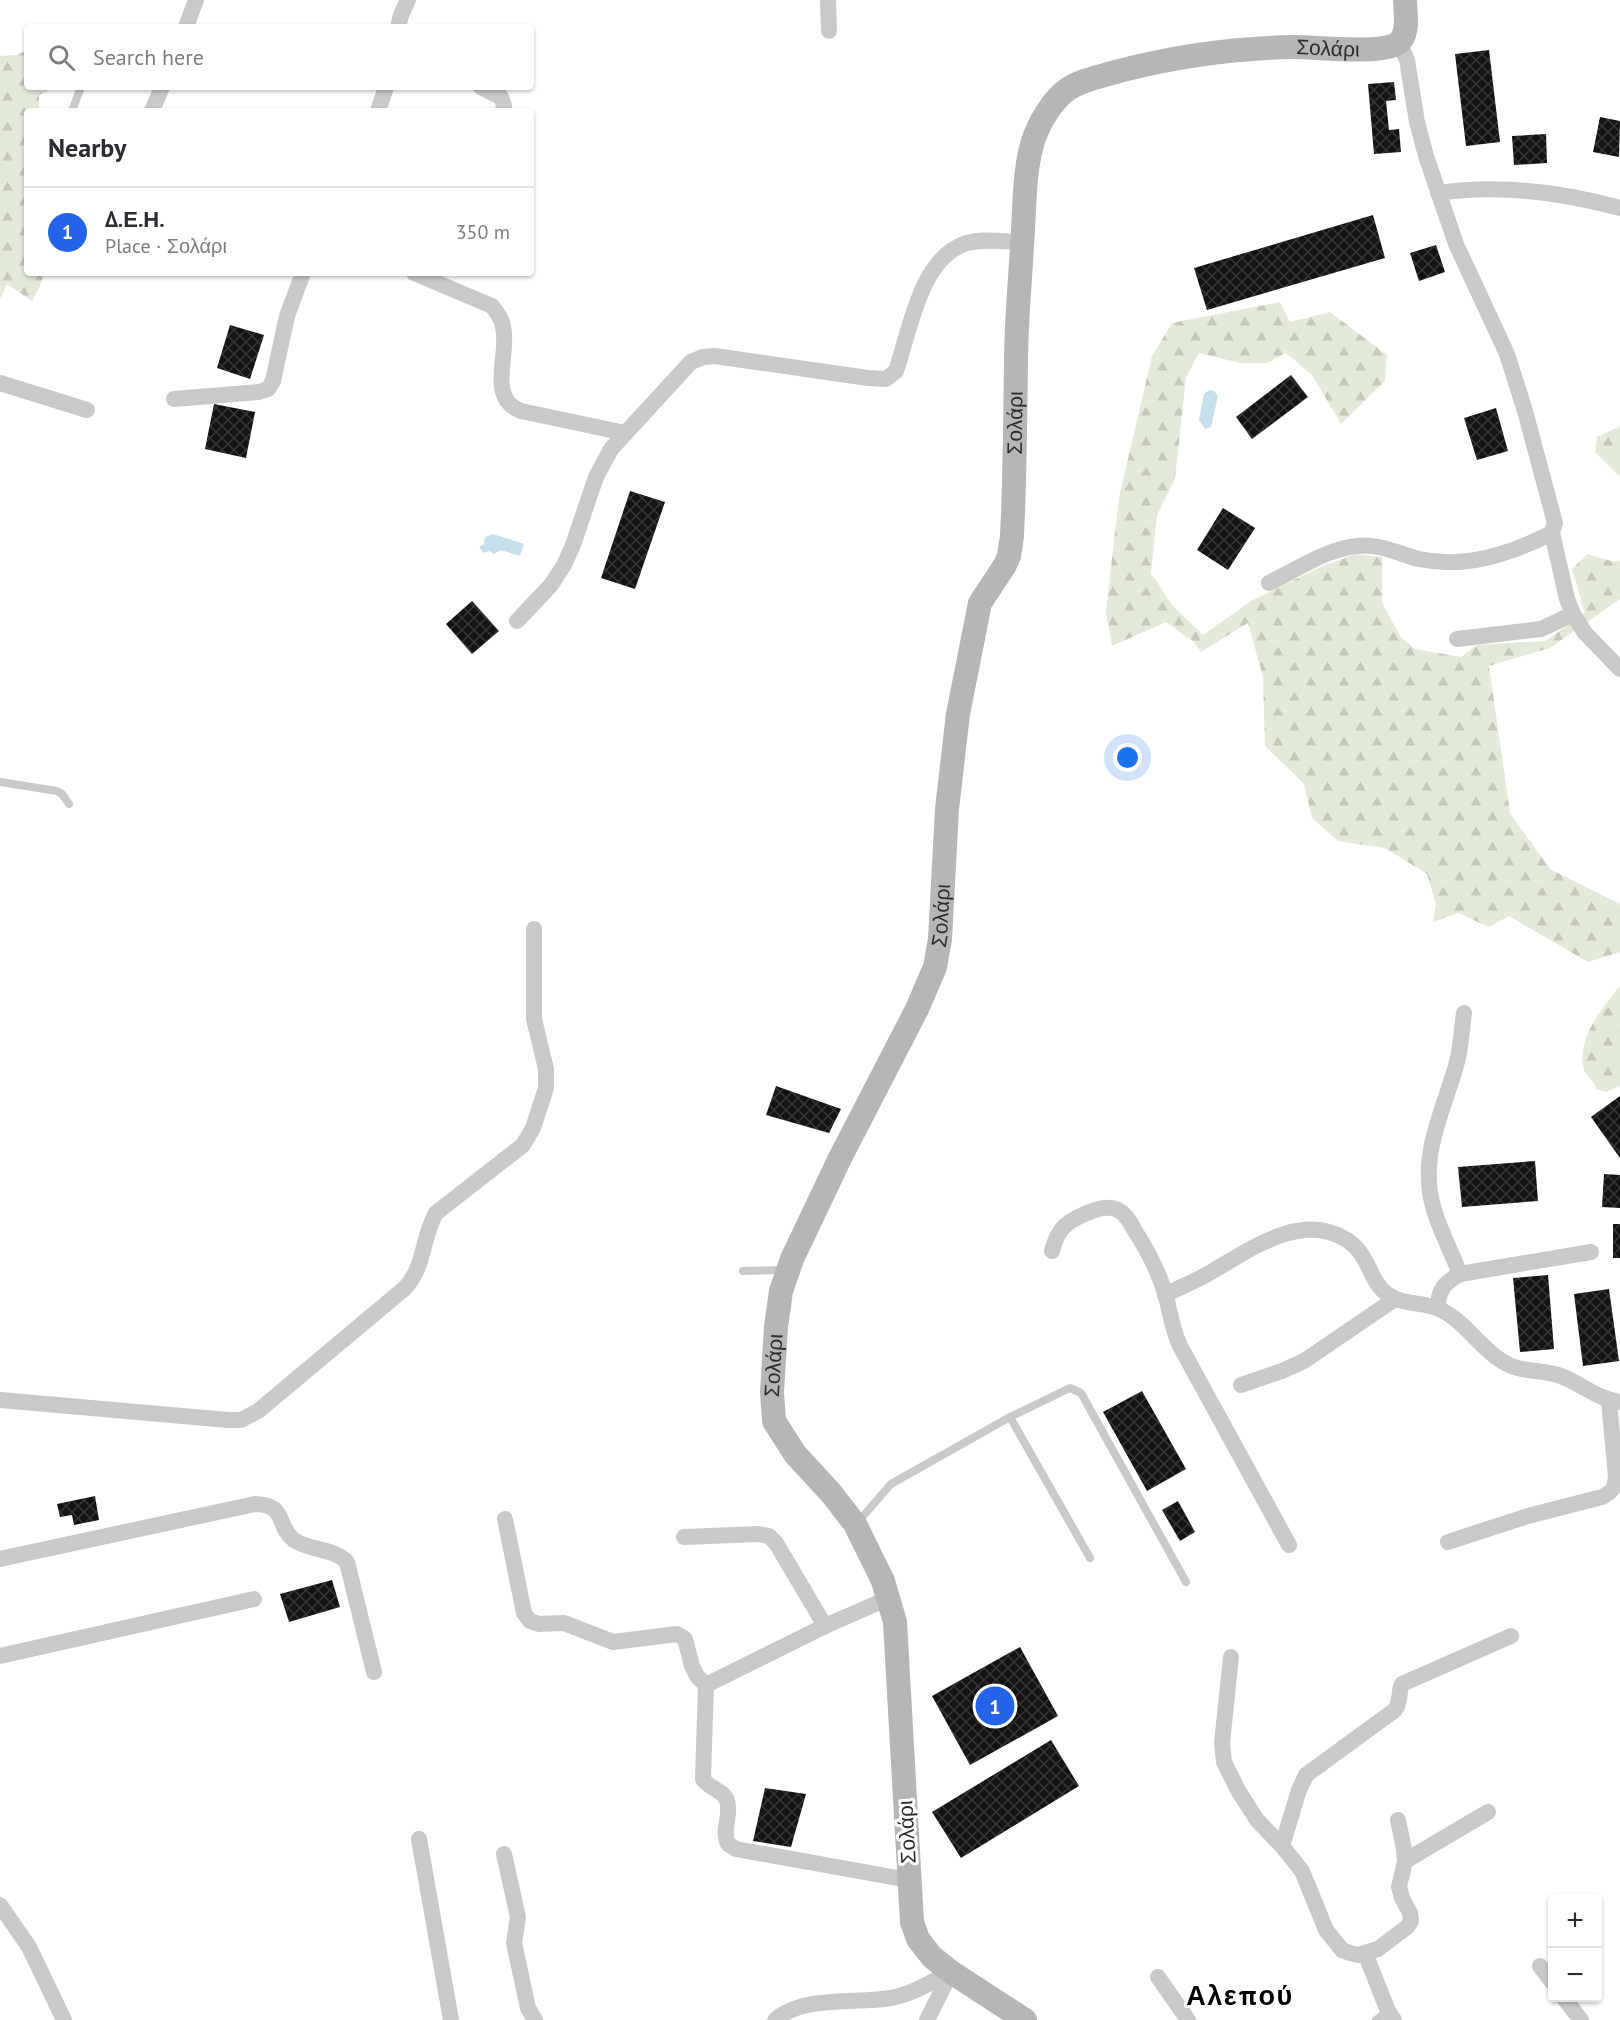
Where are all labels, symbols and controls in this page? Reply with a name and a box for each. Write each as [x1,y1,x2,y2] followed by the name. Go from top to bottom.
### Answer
[24,24,534,90] search box
[1296,33,1360,63] street label: Σολάρι
[45,41,78,74] icon: search
[93,43,204,71] text: Search here
[48,131,126,164] text: Nearby
[105,205,165,233] text: Δ.Ε.Η.
[62,219,73,245] text: 1
[456,219,510,245] text: 350 m
[105,233,227,259] text: Place · Σολάρι
[1001,391,1029,455] street label: Σολάρι
[1113,743,1142,772] your location
[925,883,956,949] street label: Σολάρι
[758,1333,789,1398] street label: Σολάρι
[976,1684,1014,1728] pin: 1
[891,1799,922,1864] street label: Σολάρι
[1548,1894,1602,2002] map controls
[1548,1894,1602,1948] button: +
[1548,1948,1602,2002] button: −
[1186,1978,1294,2012] district label: Αλεπού

